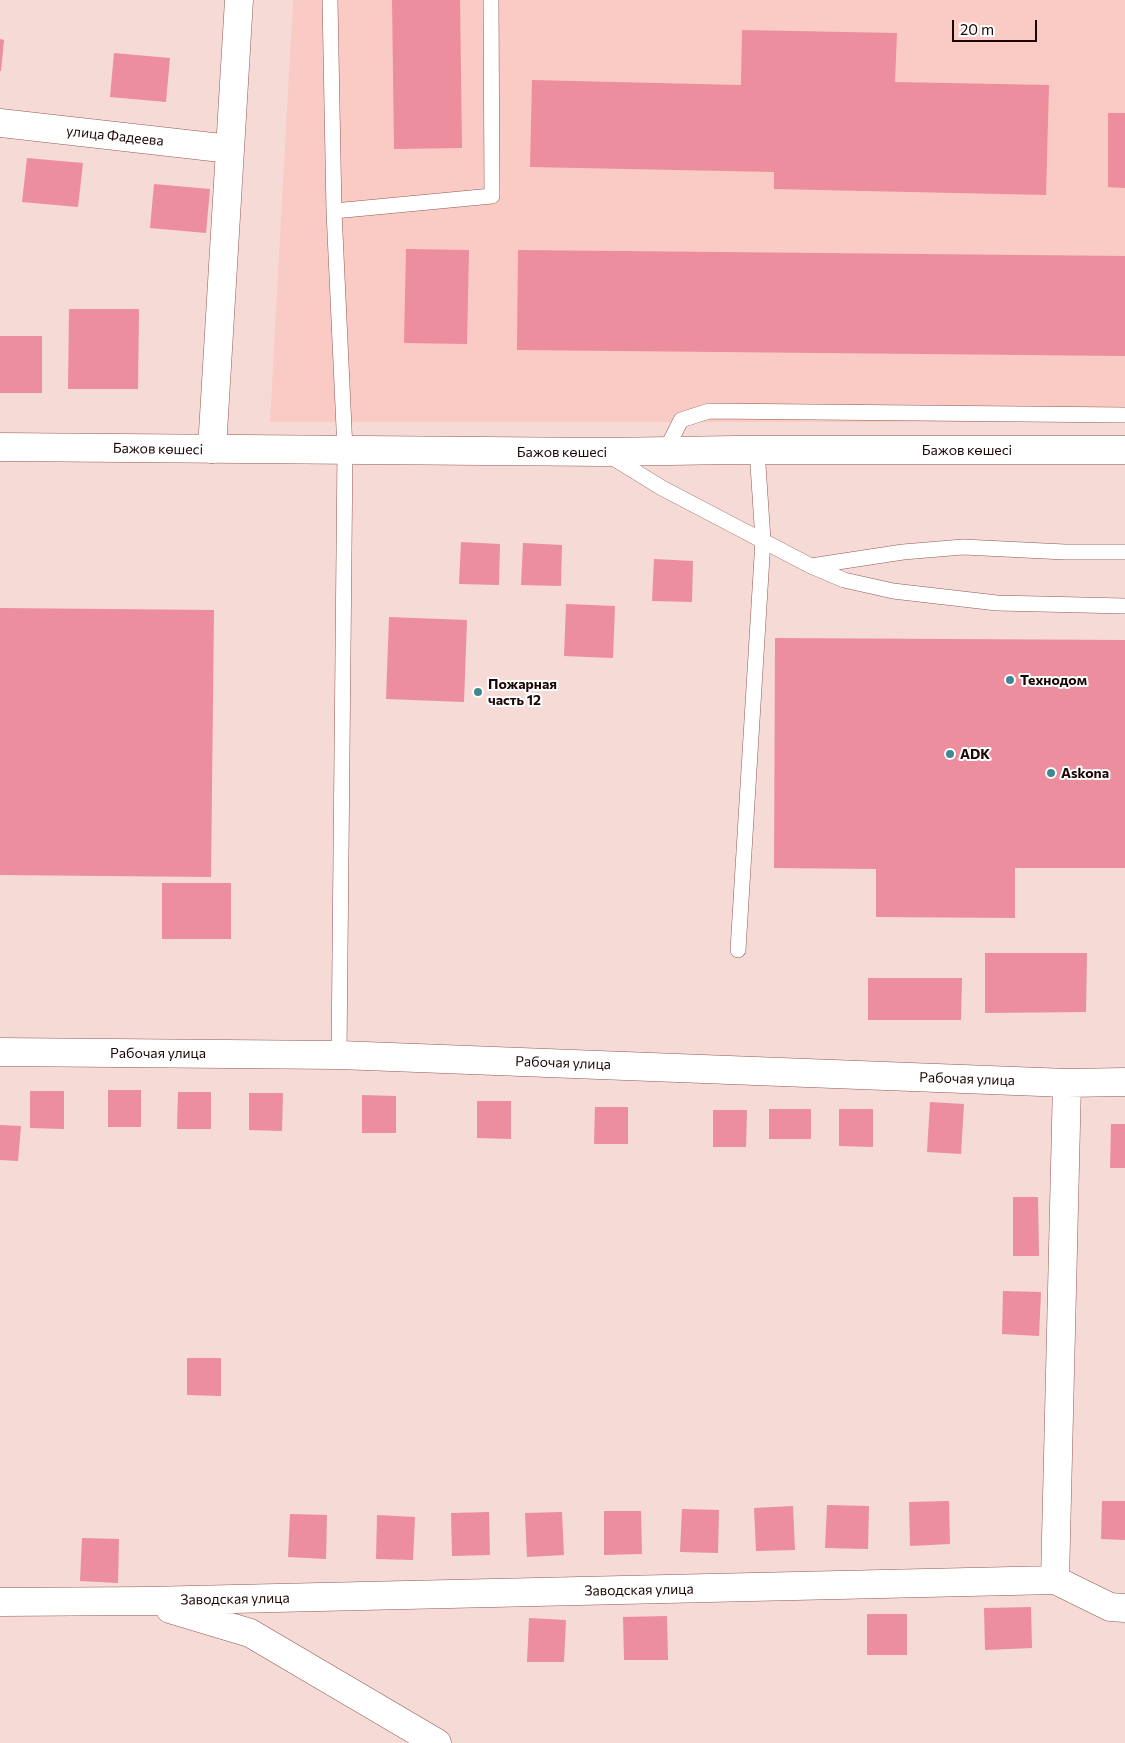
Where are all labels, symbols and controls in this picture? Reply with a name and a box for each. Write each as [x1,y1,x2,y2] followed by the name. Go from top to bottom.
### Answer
[955,10,1040,42] scale bar
[960,20,994,38] text: 20 m
[65,123,165,149] street label: улица Фадеева
[113,440,203,458] street label: Бажов көшесі
[922,442,1012,458] street label: Бажов көшесі
[517,444,607,460] street label: Бажов көшесі
[1020,672,1087,688] place label: Технодом
[1004,674,1016,686] marker: Технодом
[488,676,557,709] place label: Пожарная часть 12
[472,686,484,698] marker: Пожарная часть 12
[960,746,990,762] place label: ADK
[944,748,956,760] marker: ADK
[1061,765,1109,781] place label: Askona
[1045,767,1057,779] marker: Askona
[110,1045,206,1061] street label: Рабочая улица
[515,1053,611,1073] street label: Рабочая улица
[919,1069,1015,1089] street label: Рабочая улица
[584,1581,694,1599] street label: Заводская улица
[180,1590,290,1608] street label: Заводская улица

